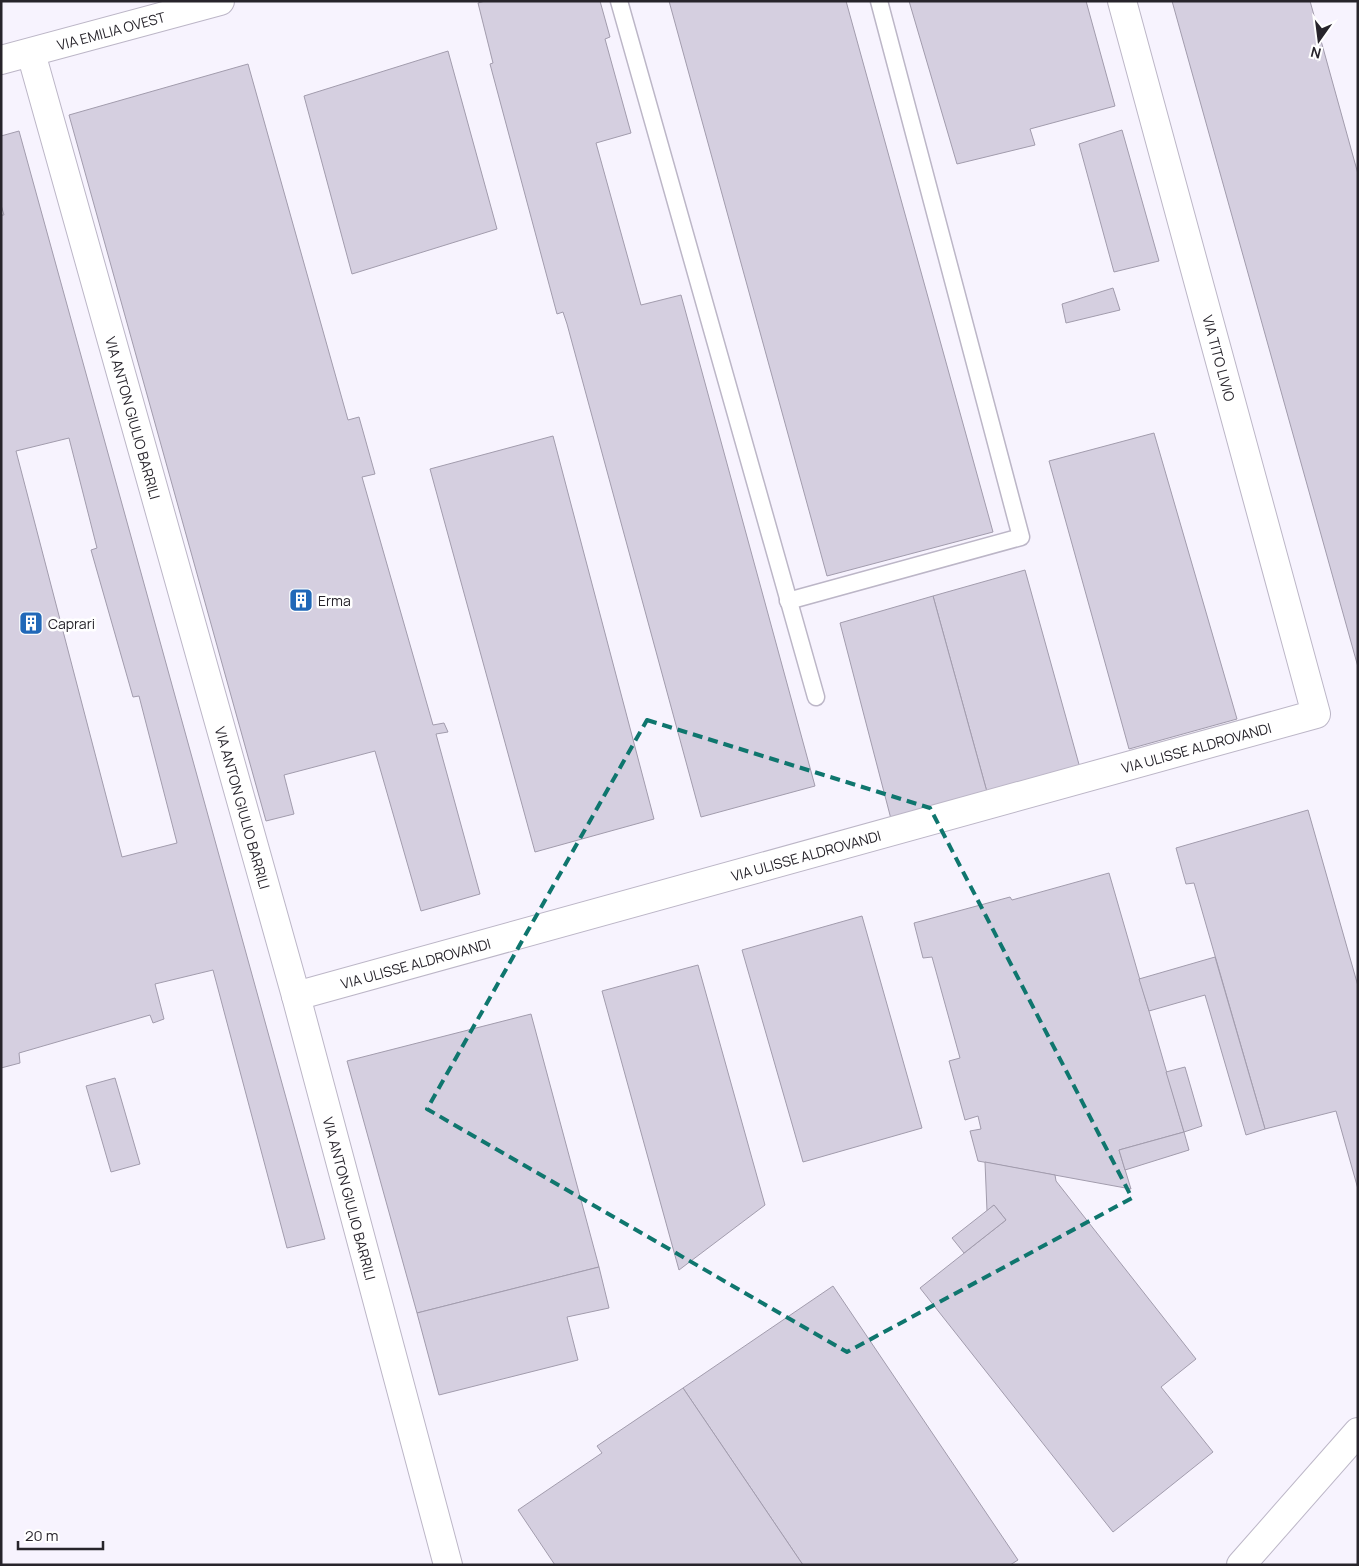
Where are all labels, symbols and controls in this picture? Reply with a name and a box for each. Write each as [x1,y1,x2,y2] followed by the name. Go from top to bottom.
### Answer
[55,7,168,54] street label: VIA EMILIA OVEST
[1294,15,1344,65] north arrow
[1309,43,1323,64] text: N
[1198,313,1240,403] street label: VIA TITO LIVIO
[102,334,165,501] street label: VIA ANTON GIULIO BARRILI
[288,587,314,613] building icon: Erma
[318,591,351,610] place label: Erma
[18,610,44,636] building icon: Caprari
[48,614,95,633] place label: Caprari
[1119,717,1273,777] street label: VIA ULISSE ALDROVANDI
[211,724,275,891] street label: VIA ANTON GIULIO BARRILI
[729,825,883,885] street label: VIA ULISSE ALDROVANDI
[338,933,493,993] street label: VIA ULISSE ALDROVANDI
[319,1115,381,1282] street label: VIA ANTON GIULIO BARRILI
[18,1518,102,1550] scale bar
[25,1525,58,1546] text: 20 m

